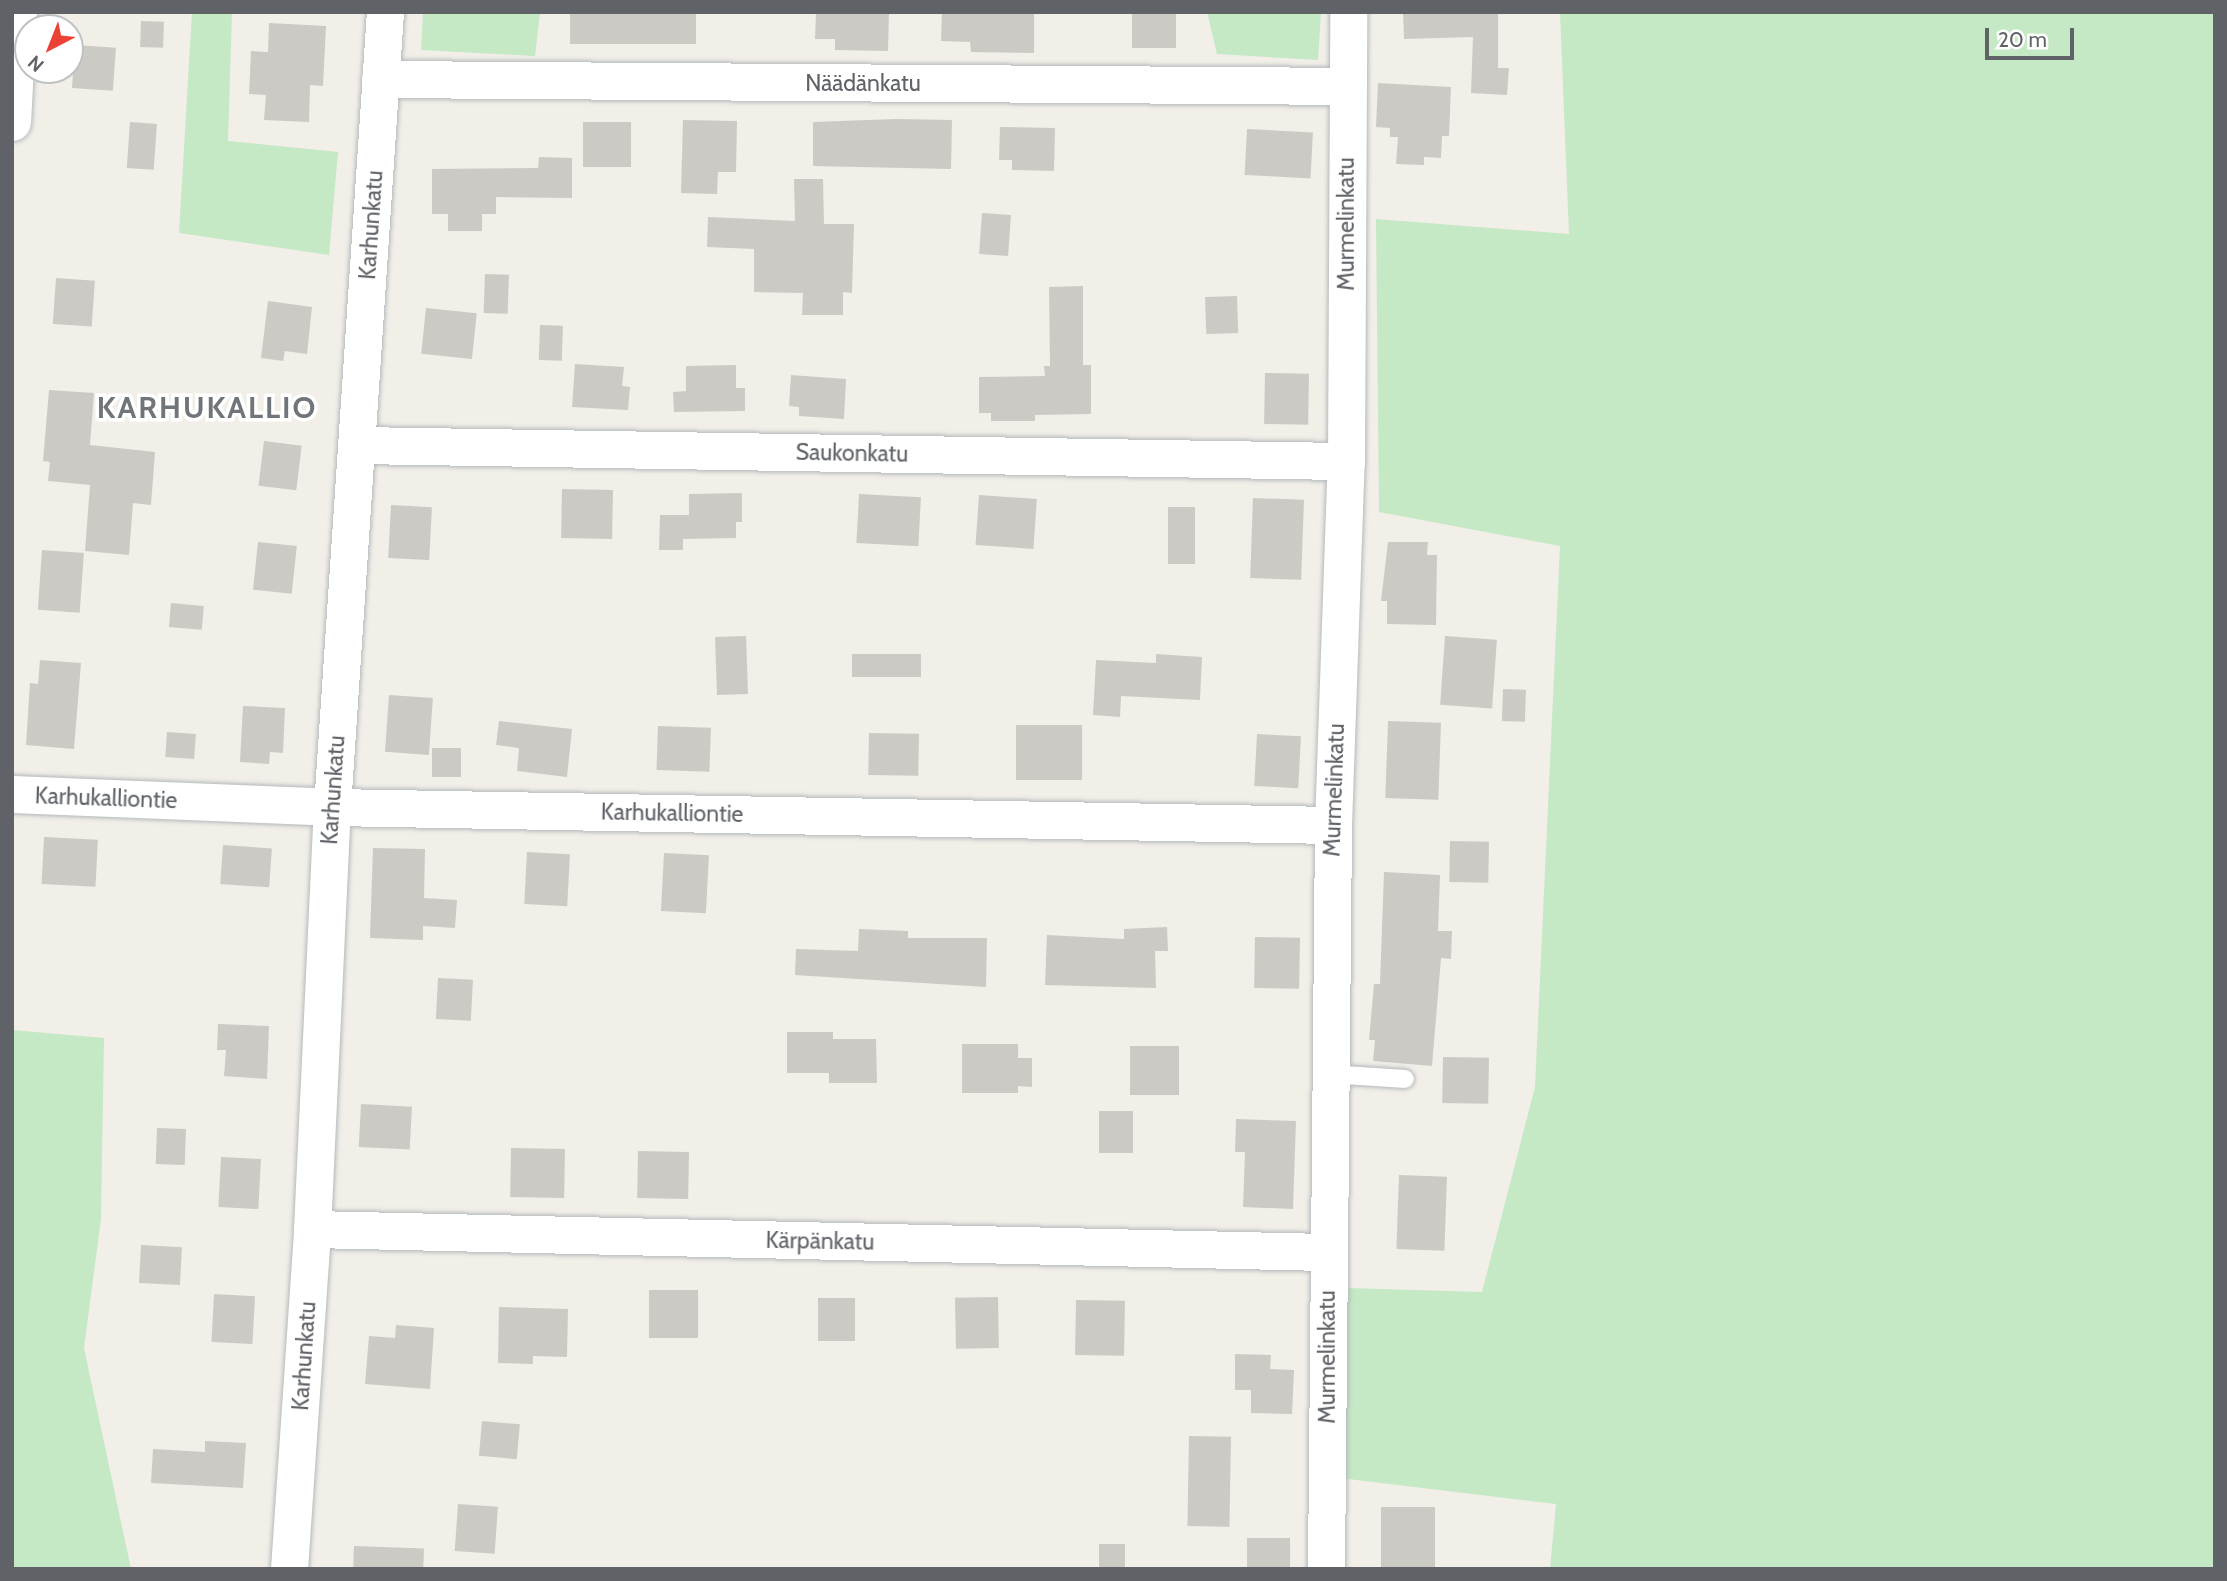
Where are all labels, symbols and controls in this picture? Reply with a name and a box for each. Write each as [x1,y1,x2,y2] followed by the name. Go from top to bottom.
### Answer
[14,14,84,84] north arrow
[1989,14,2078,58] scale bar
[1998,27,2047,52] text: 20 m
[23,50,49,77] text: N
[805,69,921,97] street label: Näädänkatu
[1332,157,1360,291] street label: Murmelinkatu
[353,169,389,281] street label: Karhunkatu
[98,390,316,426] district label: KARHUKALLIO
[795,438,909,468] street label: Saukonkatu
[1318,723,1350,857] street label: Murmelinkatu
[315,734,351,846] street label: Karhunkatu
[34,782,178,814] street label: Karhukalliontie
[601,798,743,828] street label: Karhukalliontie
[765,1226,875,1256] street label: Kärpänkatu
[1313,1290,1341,1424] street label: Murmelinkatu
[286,1300,322,1412] street label: Karhunkatu

